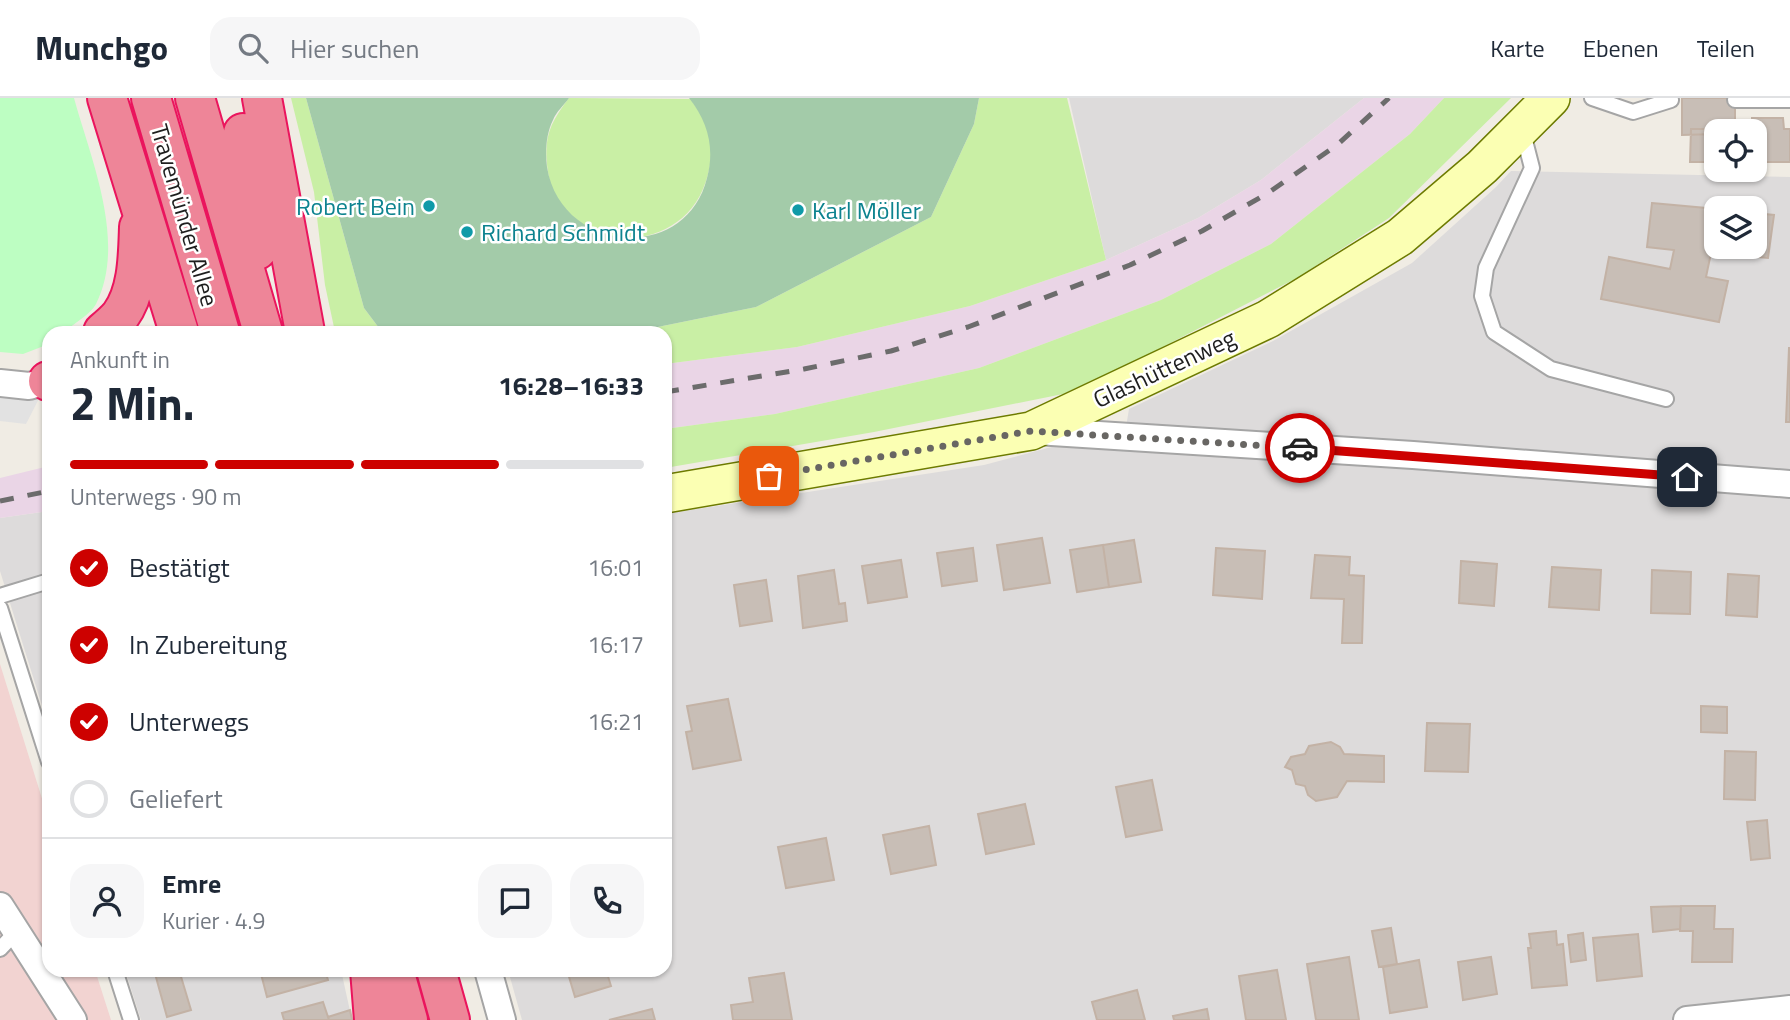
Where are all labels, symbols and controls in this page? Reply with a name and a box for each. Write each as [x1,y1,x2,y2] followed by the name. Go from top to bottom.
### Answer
[210,17,700,80] search box
[35,23,168,73] text: Munchgo
[234,29,272,67] icon: search
[290,29,419,68] text: Hier suchen
[1490,30,1545,66] text: Karte
[1583,30,1659,66] text: Ebenen
[1697,30,1755,66] text: Teilen
[1704,119,1767,259] map controls
[1704,119,1767,182] button: locate
[142,120,228,310] street label: Travemünder Allee
[296,188,415,224] place label: Robert Bein
[812,192,921,228] place label: Karl Möller
[1704,196,1767,259] button: layers
[421,198,437,214] marker: Robert Bein
[790,202,806,218] marker: Karl Möller
[481,214,646,250] place label: Richard Schmidt
[459,224,475,240] marker: Richard Schmidt
[1087,319,1241,417] street label: Glashüttenweg
[70,342,170,377] text: Ankunft in
[498,366,644,405] text: 16:28–16:33
[70,368,194,438] text: 2 Min.
[1265,413,1335,483] courier
[1281,429,1319,467] icon: car
[739,446,799,506] pin
[1657,447,1717,507] pin
[750,457,788,495] icon: bag
[1668,458,1706,496] icon: home
[70,479,241,514] text: Unterwegs · 90 m
[129,548,230,587] text: Bestätigt
[70,549,108,587] icon: check
[587,550,644,585] text: 16:01
[129,625,287,664] text: In Zubereitung
[70,626,108,664] icon: check
[587,627,644,662] text: 16:17
[129,702,249,741] text: Unterwegs
[70,703,108,741] icon: check
[587,704,644,739] text: 16:21
[129,779,223,818] text: Geliefert
[70,864,144,938] button: person
[162,864,221,903] text: Emre
[478,864,552,938] button: chat
[570,864,644,938] button: phone
[162,903,265,938] text: Kurier · 4.9

